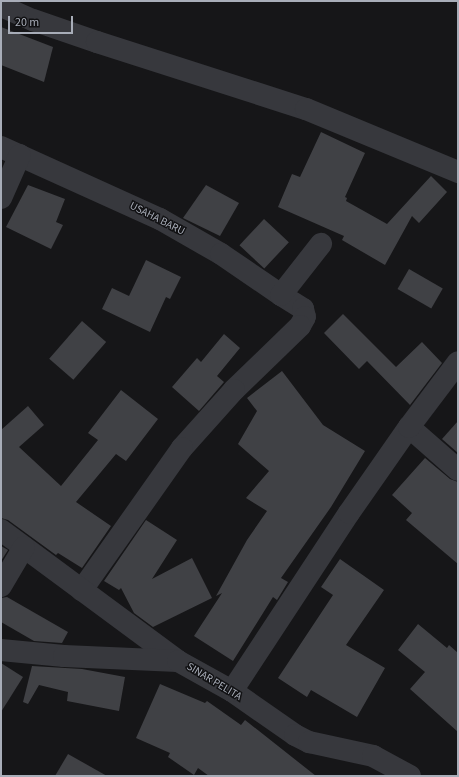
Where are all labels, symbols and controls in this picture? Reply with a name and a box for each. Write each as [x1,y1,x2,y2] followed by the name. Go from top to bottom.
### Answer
[10,8,75,34] scale bar
[15,14,39,31] text: 20 m
[127,200,187,238] street label: USAHA BARU
[184,660,244,704] street label: SINAR PELITA

